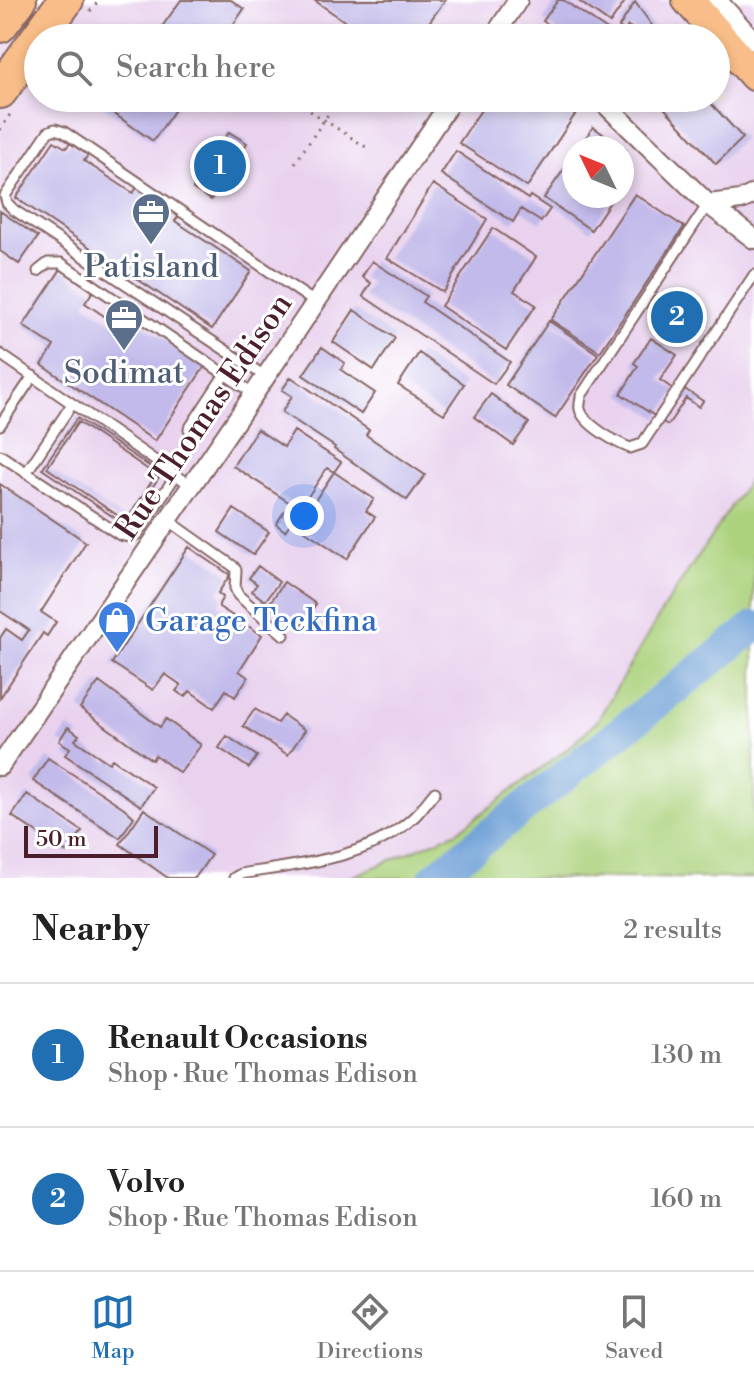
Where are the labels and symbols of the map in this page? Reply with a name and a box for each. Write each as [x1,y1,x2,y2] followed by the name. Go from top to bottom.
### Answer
[194,136,246,196] pin: 1
[562,136,634,208] north arrow
[130,191,172,246] office icon: Patisland
[83,247,219,287] place label: Patisland
[106,286,301,547] street label: Rue Thomas Edison
[651,287,703,347] pin: 2
[103,297,145,352] office icon: Sodimat
[64,353,184,393] place label: Sodimat
[284,496,324,536] your location
[96,599,138,654] shop icon: Garage Teckfina
[145,601,378,641] place label: Garage Teckfina
[24,822,158,858] scale bar

